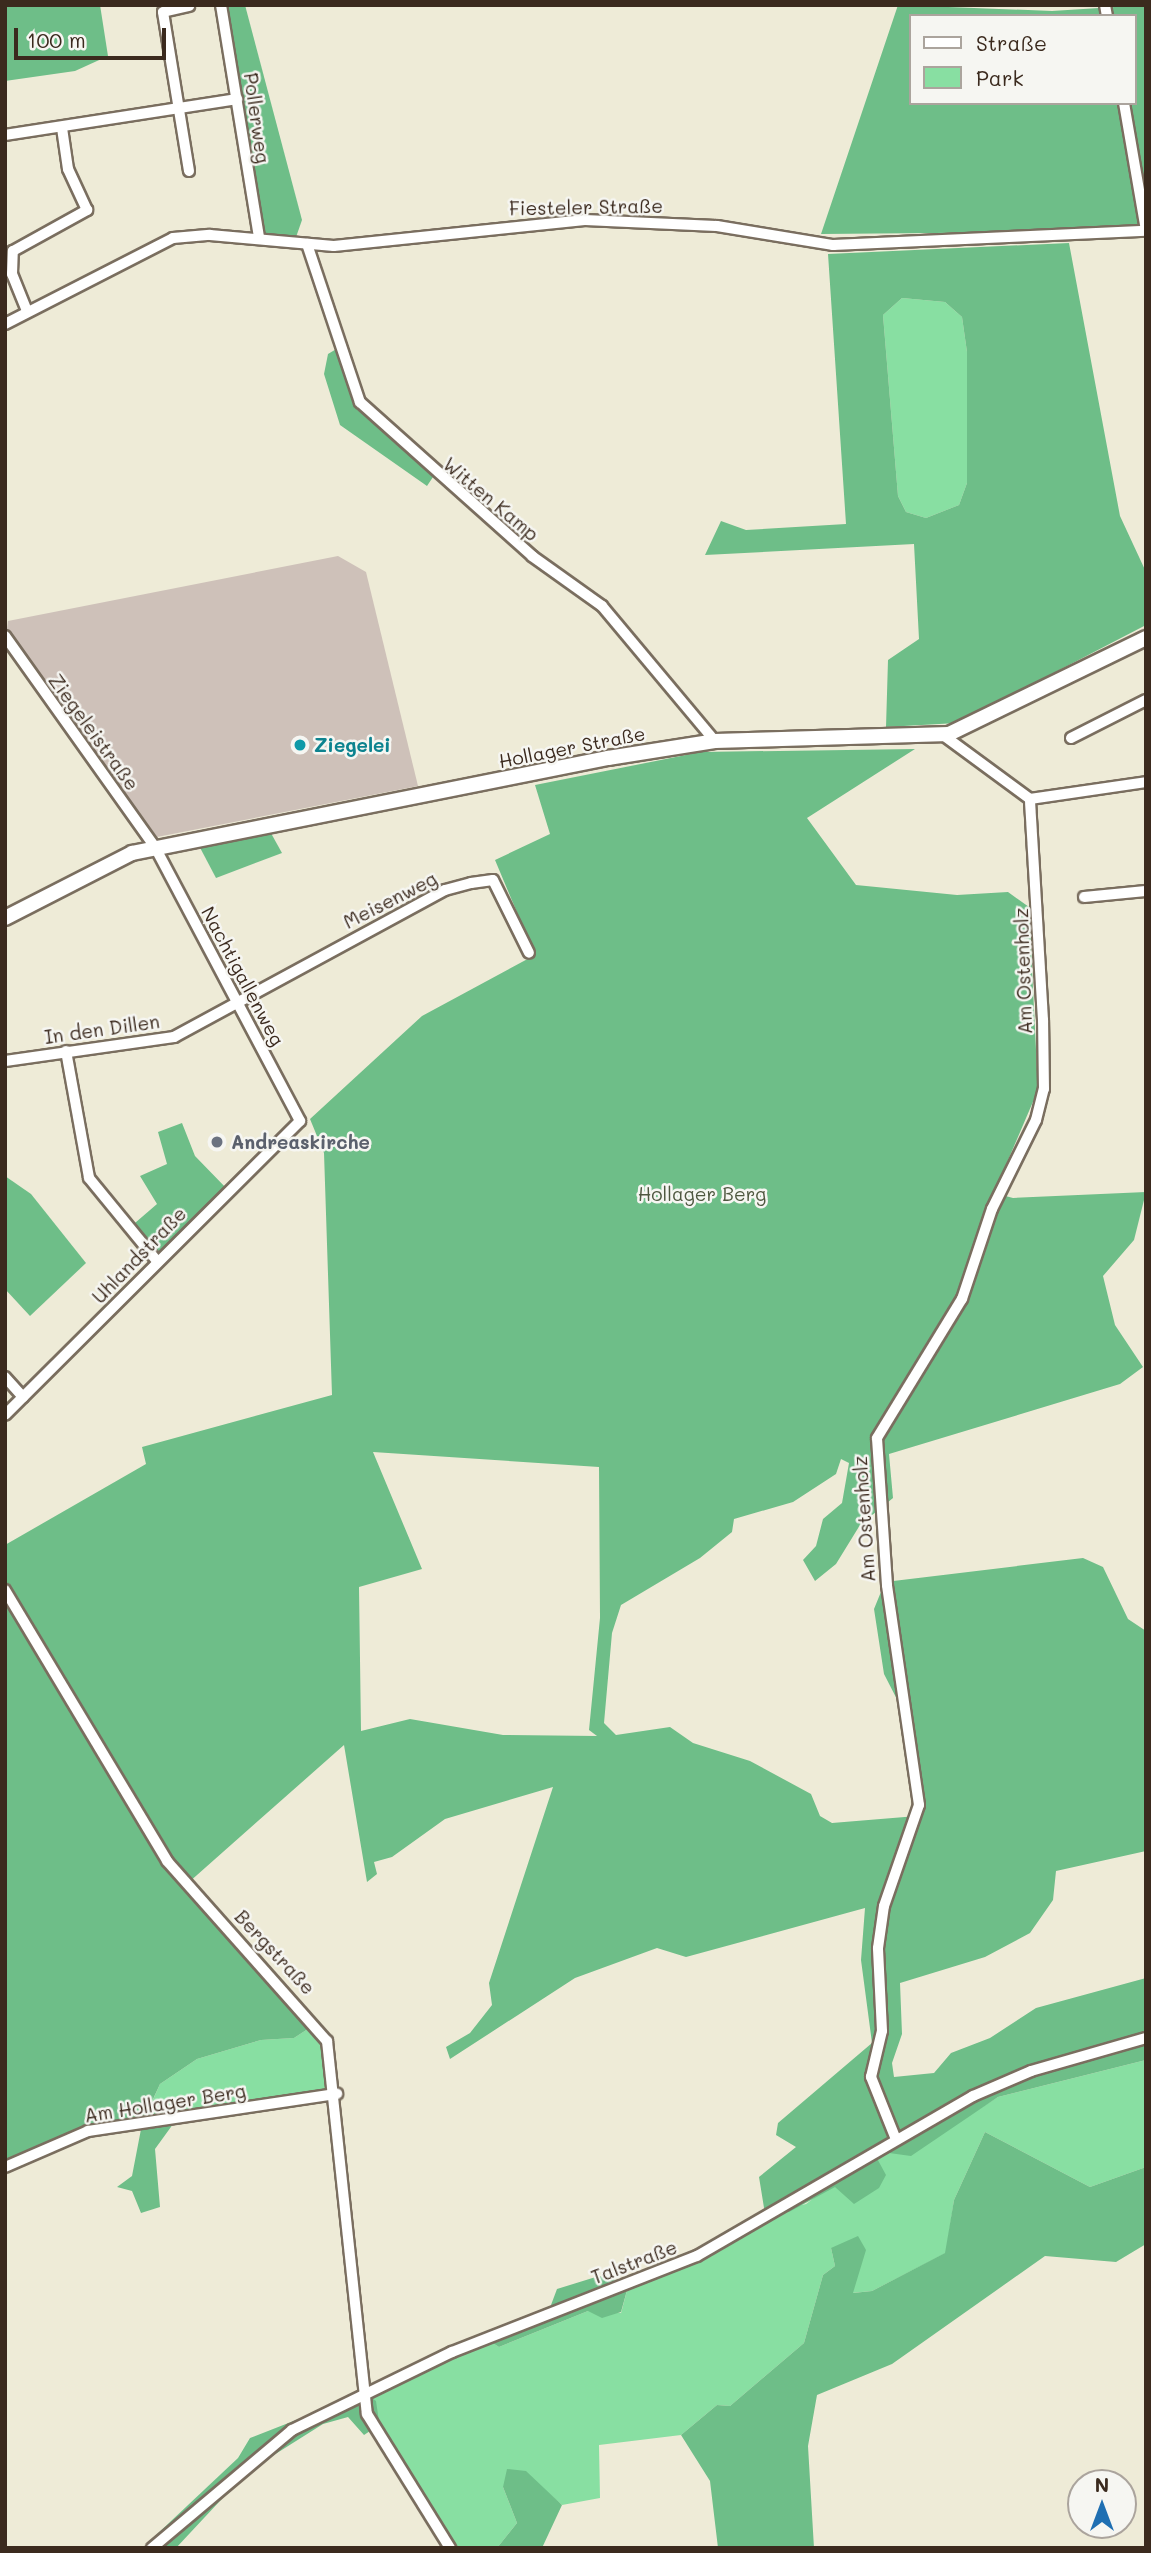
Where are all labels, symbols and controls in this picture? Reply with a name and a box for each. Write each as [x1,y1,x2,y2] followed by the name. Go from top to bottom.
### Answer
[18,14,170,58] scale bar
[909,14,1137,105] legend
[27,26,86,53] text: 100 m
[976,29,1047,56] text: Straße
[976,64,1024,91] text: Park
[239,71,275,165] street label: Pollerweg
[509,194,663,220] street label: Fiesteler Straße
[439,452,543,546] street label: Witten Kamp
[44,669,144,795] street label: Ziegeleistraße
[497,722,647,772] street label: Hollager Straße
[314,734,391,756] place label: Ziegelei
[292,737,308,753] marker: Ziegelei
[339,867,441,933] street label: Meisenweg
[197,903,289,1049] street label: Nachtigallenweg
[1009,907,1037,1035] street label: Am Ostenholz
[43,1010,161,1048] street label: In den Dillen
[231,1131,370,1153] place label: Andreaskirche
[209,1134,225,1150] marker: Andreaskirche
[638,1183,766,1205] park label: Hollager Berg
[87,1202,191,1308] street label: Uhlandstraße
[848,1455,880,1583] street label: Am Ostenholz
[230,1905,320,1999] street label: Bergstraße
[83,2079,247,2127] street label: Am Hollager Berg
[588,2235,680,2289] street label: Talstraße
[1067,2469,1137,2539] north arrow
[1095,2472,1109,2497] text: N

